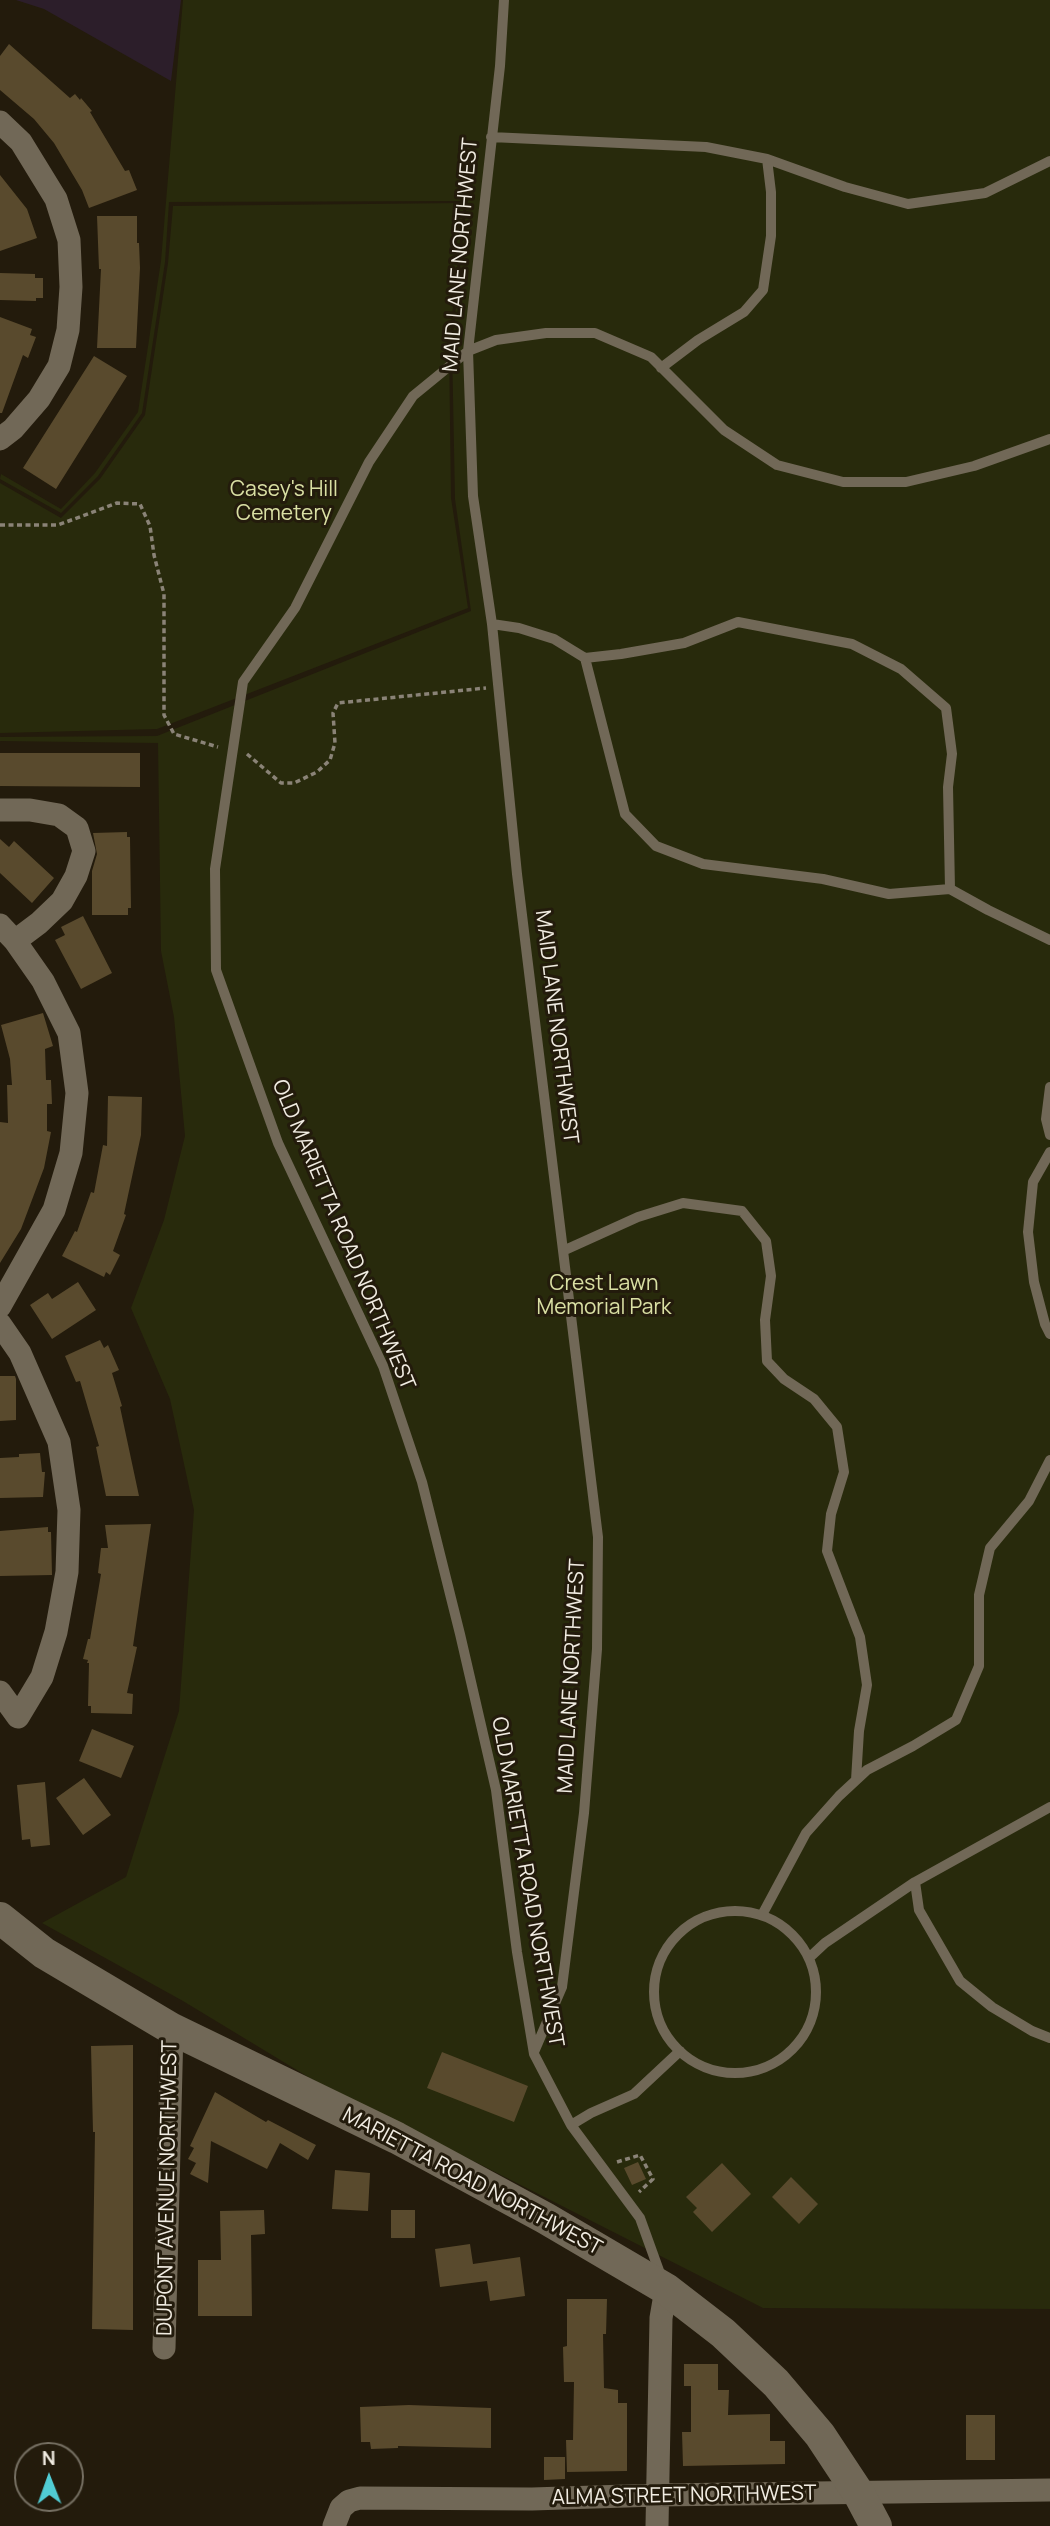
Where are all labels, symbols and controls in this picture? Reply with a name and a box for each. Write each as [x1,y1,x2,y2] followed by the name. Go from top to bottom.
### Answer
[438,137,484,373] street label: MAID LANE NORTHWEST
[230,477,338,527] park label: Casey's Hill Cemetery
[529,909,583,1145] street label: MAID LANE NORTHWEST
[266,1076,420,1394] street label: OLD MARIETTA ROAD NORTHWEST
[537,1271,671,1321] park label: Crest Lawn Memorial Park
[553,1558,591,1794] street label: MAID LANE NORTHWEST
[486,1715,568,2049] street label: OLD MARIETTA ROAD NORTHWEST
[153,2040,183,2336] street label: DUPONT AVENUE NORTHWEST
[338,2103,606,2261] street label: MARIETTA ROAD NORTHWEST
[14,2442,84,2512] north arrow
[42,2445,56,2471] text: N
[551,2481,817,2511] street label: ALMA STREET NORTHWEST

